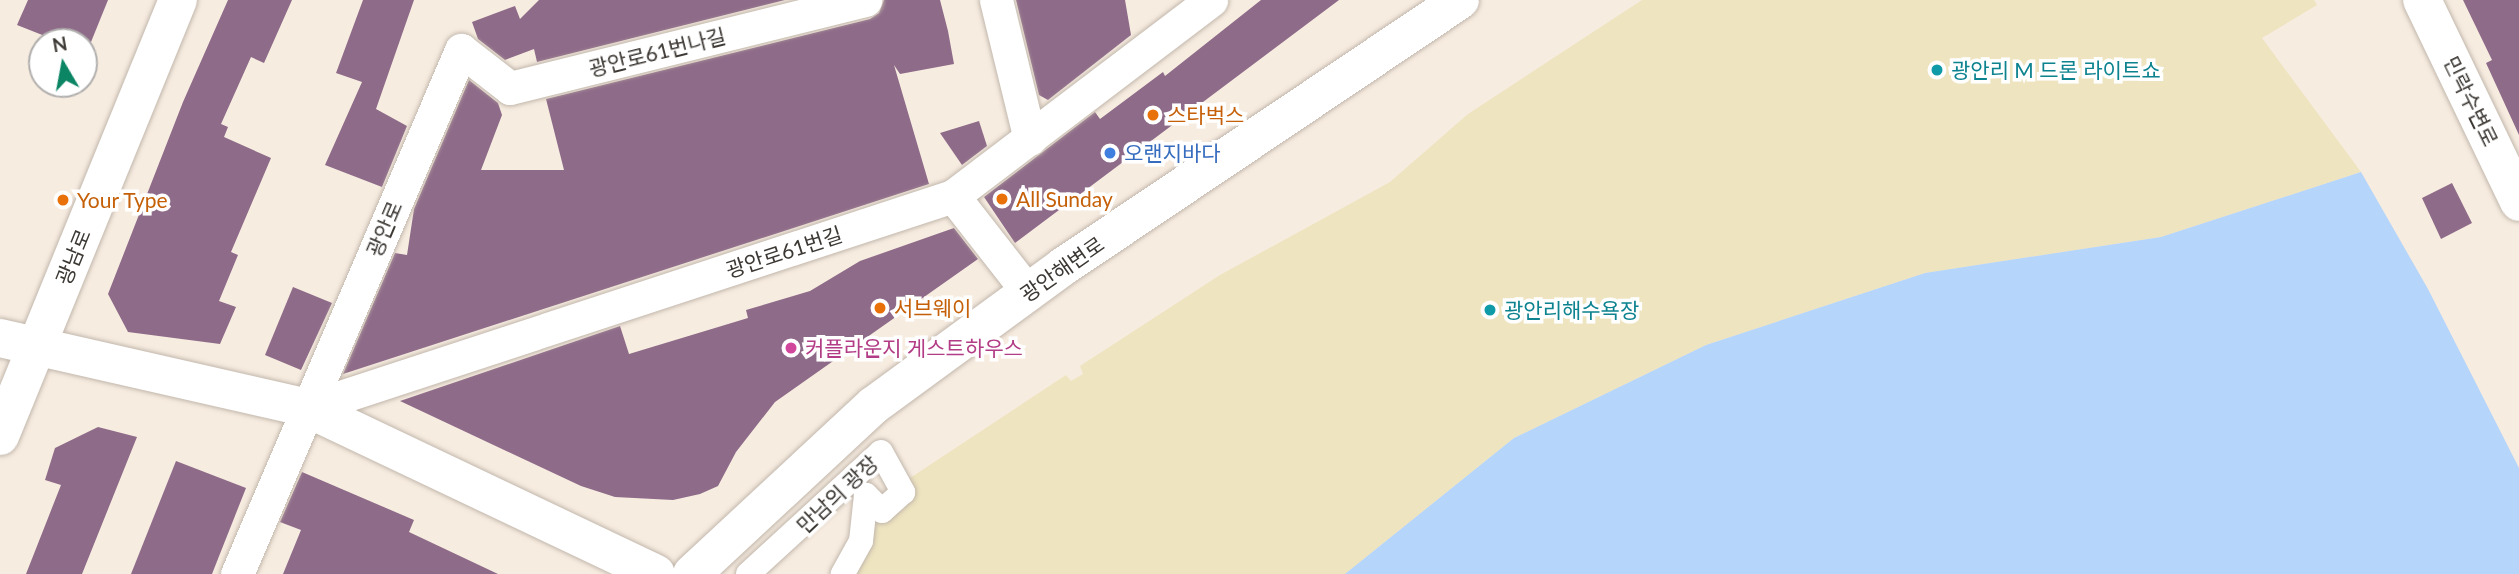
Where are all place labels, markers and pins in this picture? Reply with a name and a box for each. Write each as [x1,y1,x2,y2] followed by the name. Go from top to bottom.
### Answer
[1951,57,2161,83] place label: 광안리 M 드론 라이트쇼
[1929,62,1945,78] marker: 광안리 M 드론 라이트쇼
[1167,102,1244,128] place label: 스타벅스
[1145,107,1161,123] marker: 스타벅스
[1124,140,1221,166] place label: 오랜지바다
[1102,145,1118,161] marker: 오랜지바다
[1016,186,1113,212] place label: All Sunday
[77,187,169,213] place label: Your Type
[994,191,1010,207] marker: All Sunday
[55,192,71,208] marker: Your Type
[894,295,971,321] place label: 서브웨이
[1504,297,1639,323] place label: 광안리해수욕장
[872,300,888,316] marker: 서브웨이
[1482,302,1498,318] marker: 광안리해수욕장
[805,335,1023,361] place label: 커플라운지 게스트하우스
[783,340,799,356] marker: 커플라운지 게스트하우스

